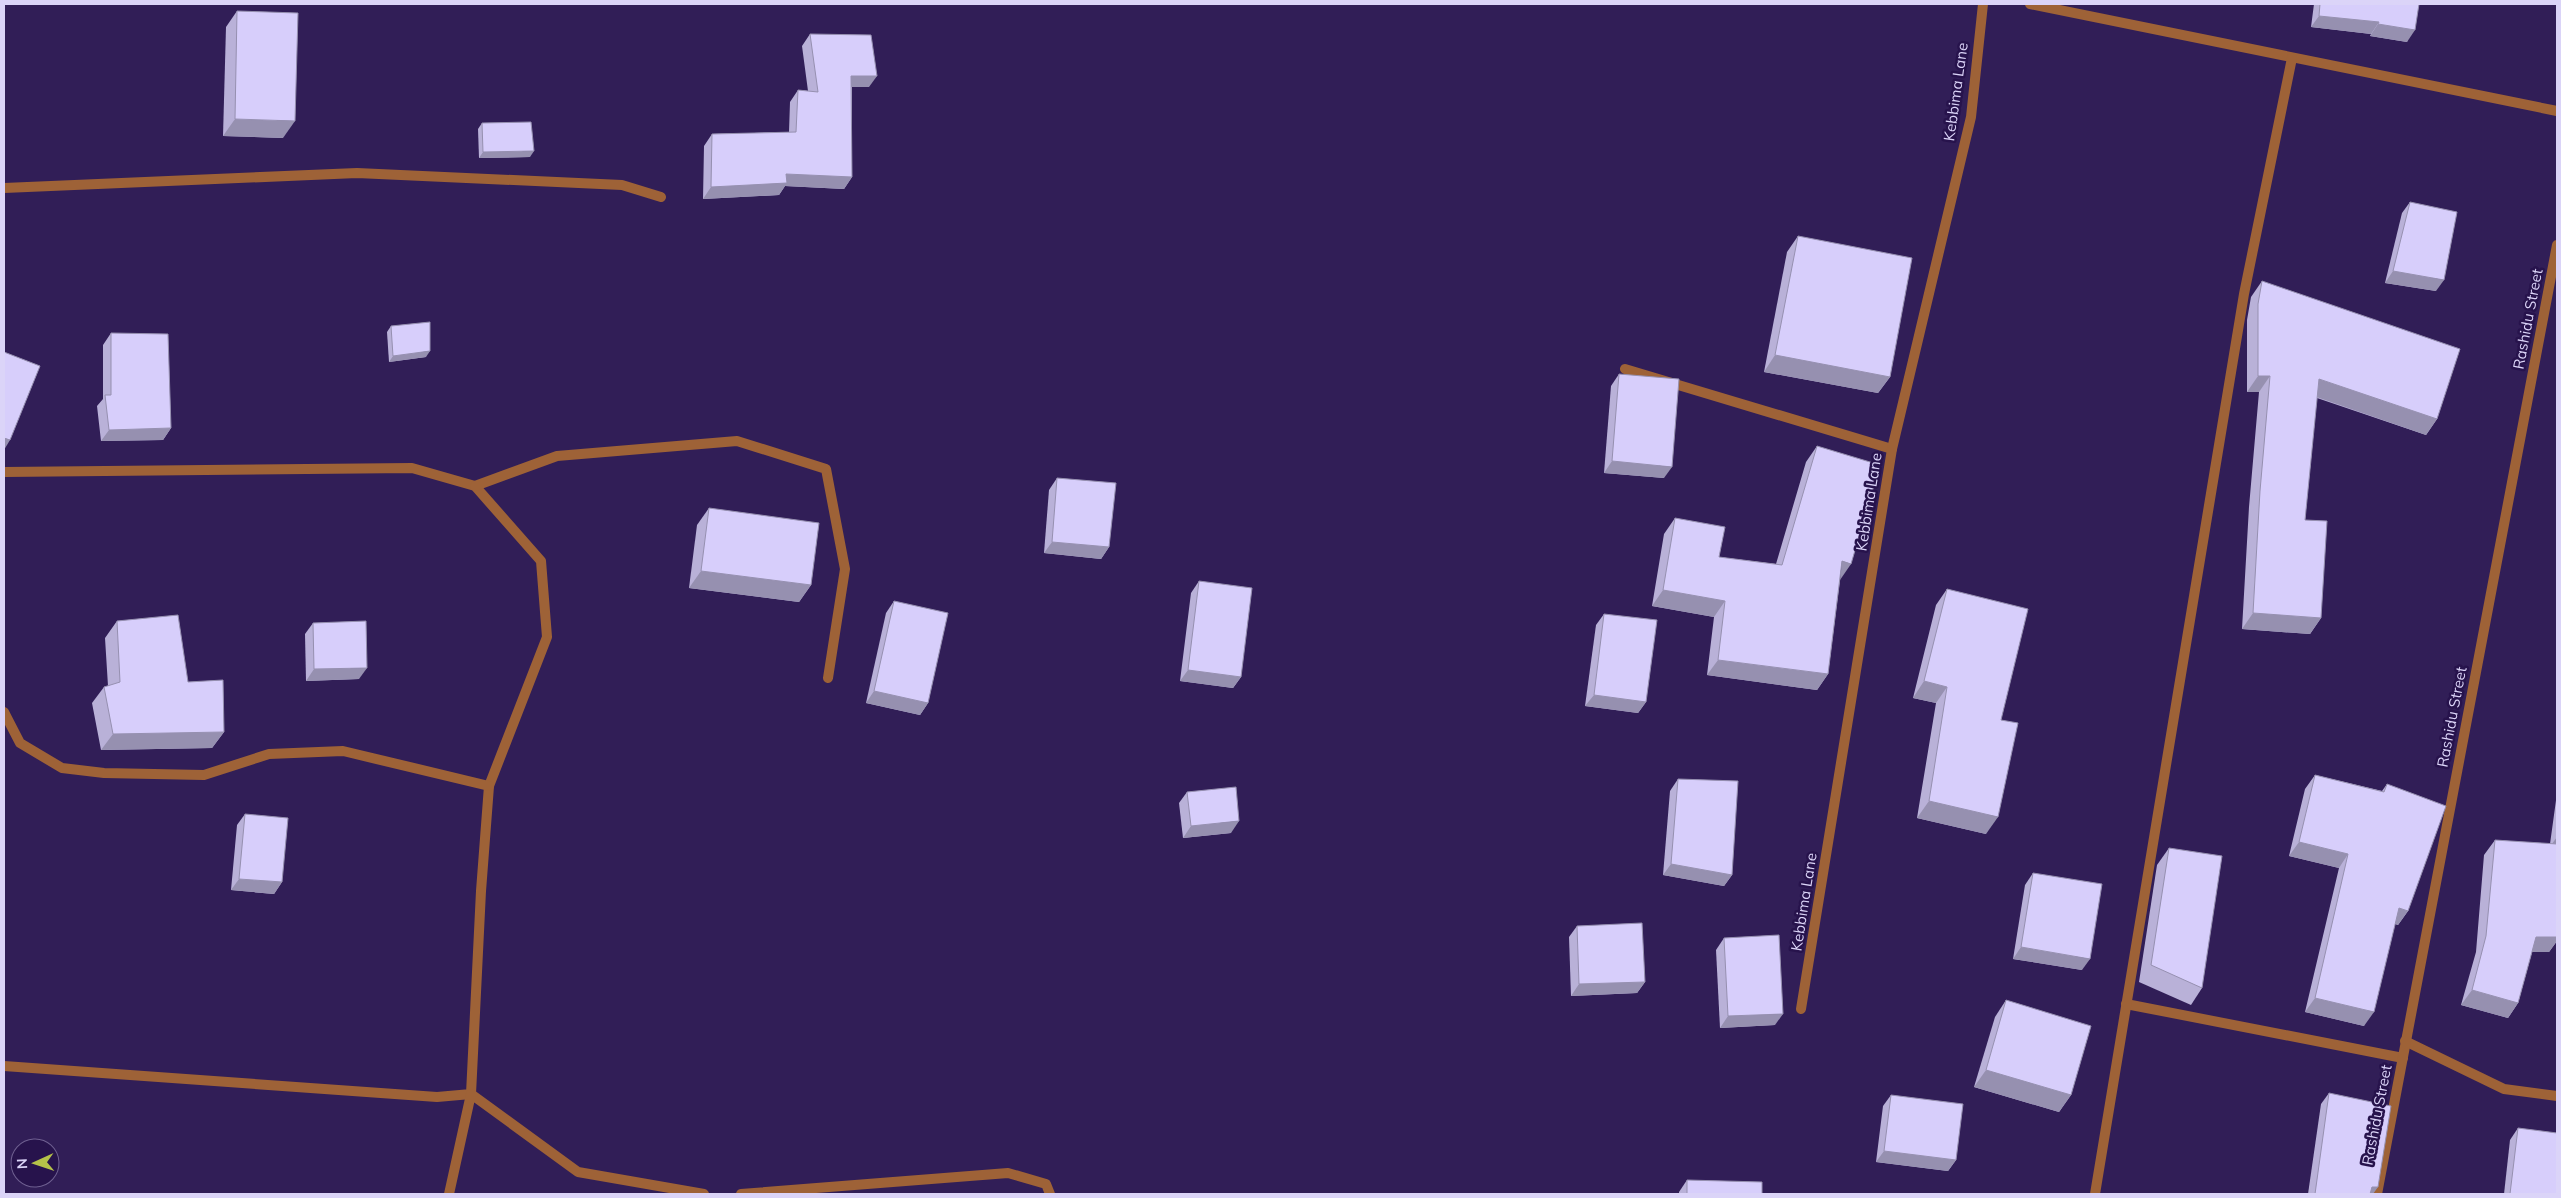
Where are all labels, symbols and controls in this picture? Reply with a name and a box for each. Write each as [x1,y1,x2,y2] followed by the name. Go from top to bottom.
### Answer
[1939,41,1972,142] street label: Kebbima Lane
[2508,267,2547,371] street label: Rashidu Street
[1851,451,1886,552] street label: Kebbima Lane
[2432,665,2471,769] street label: Rashidu Street
[1786,851,1821,952] street label: Kebbima Lane
[2357,1063,2396,1167] street label: Rashidu Street
[10,1138,60,1188] north arrow
[13,1158,31,1169] text: N

